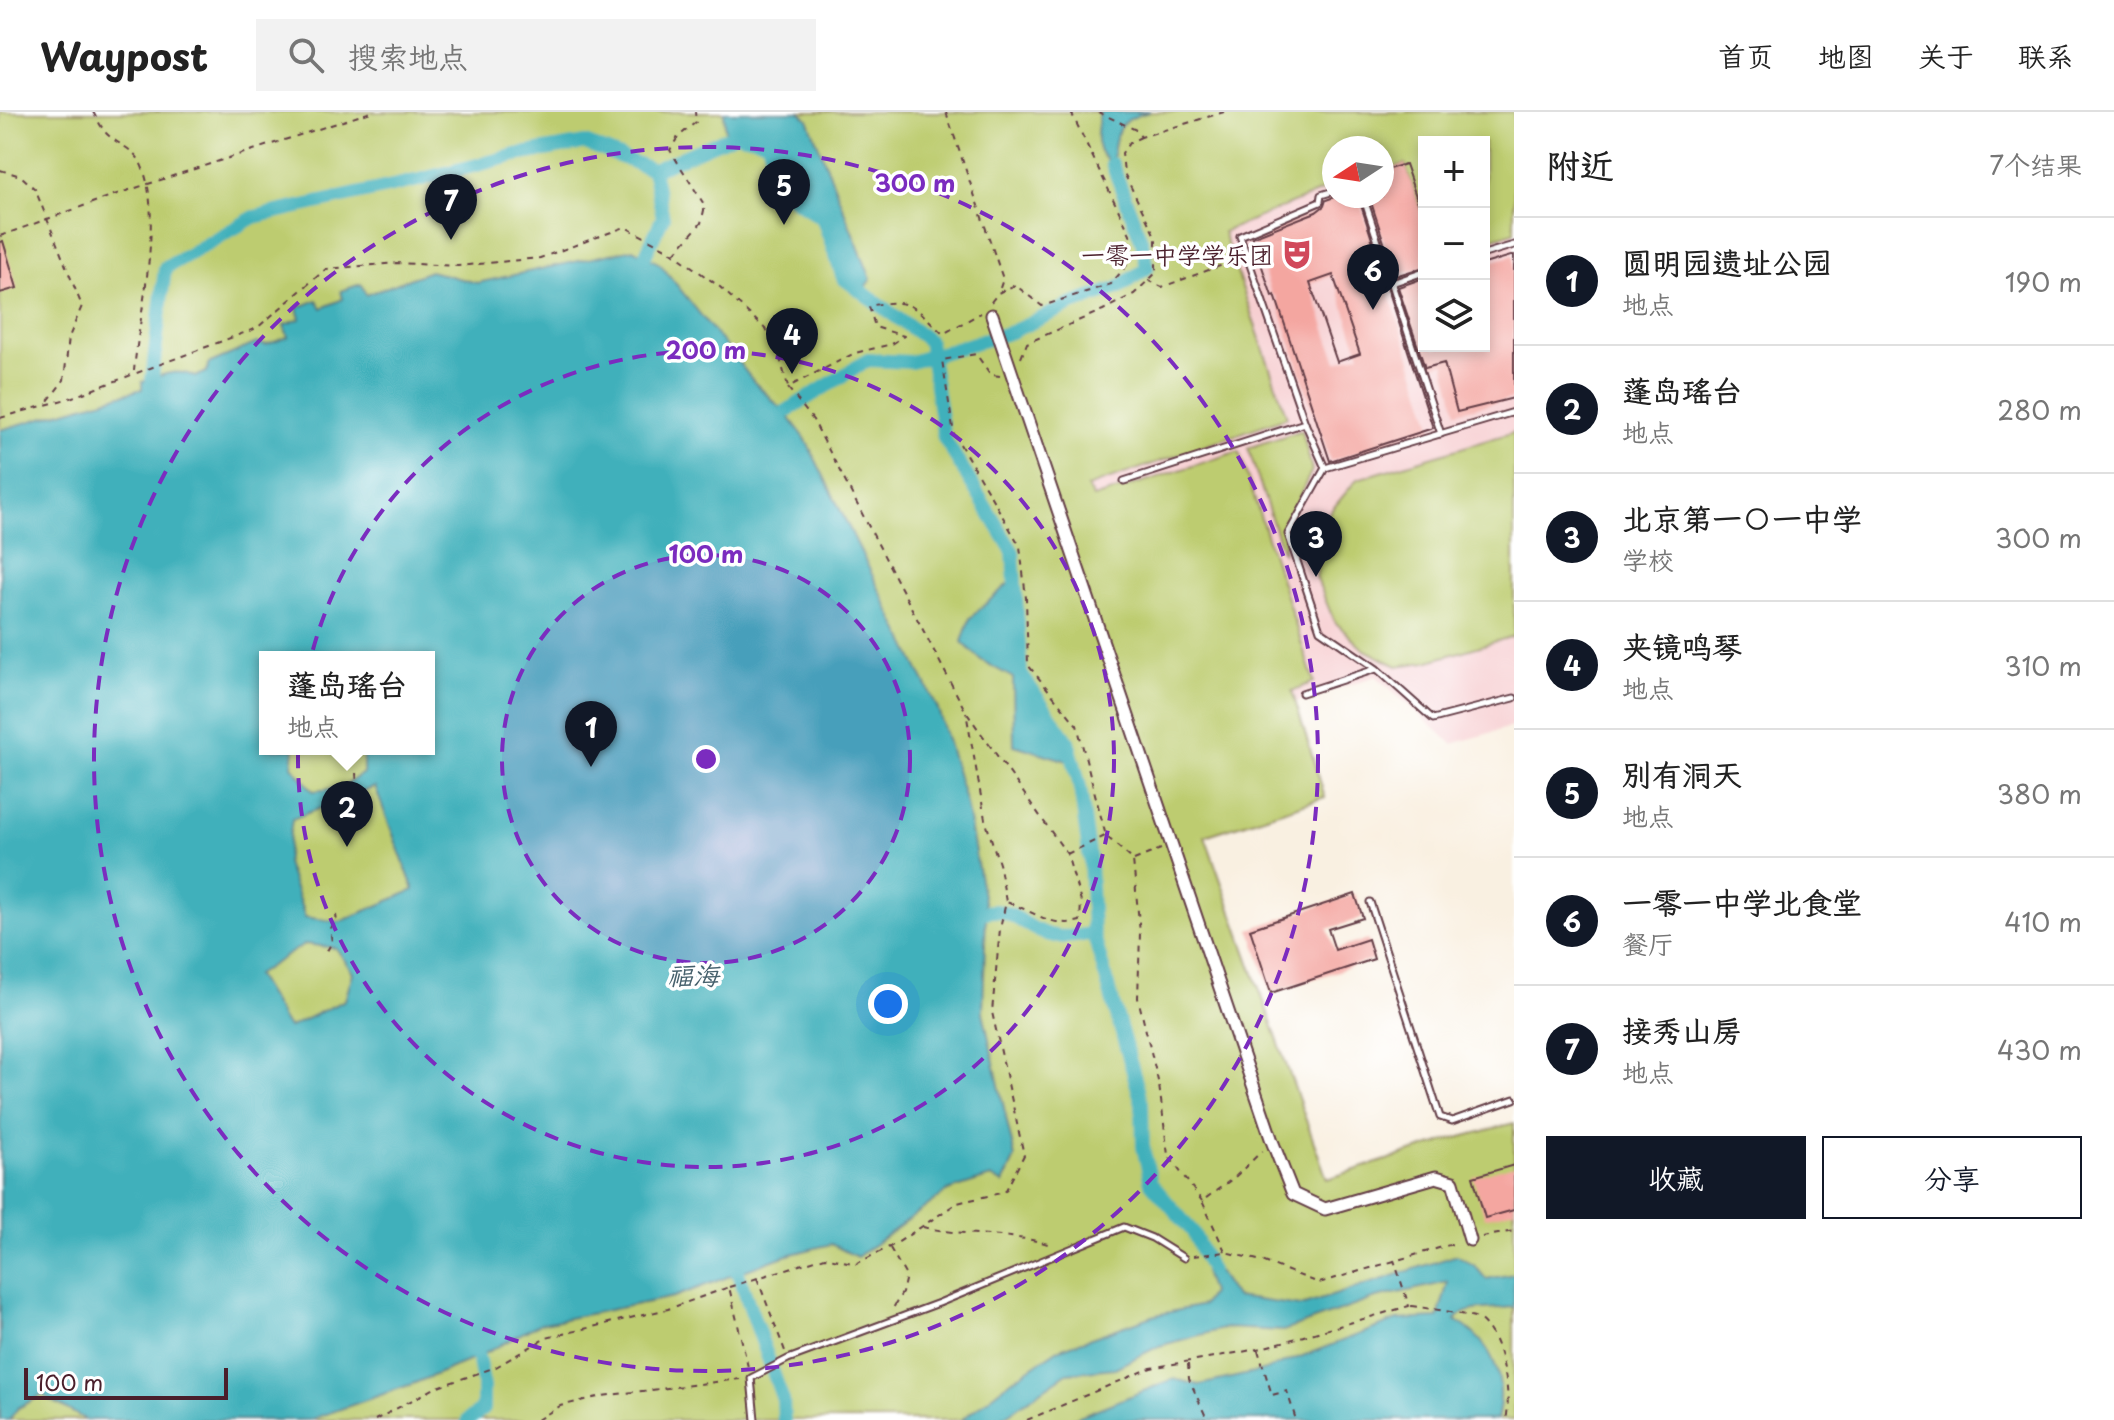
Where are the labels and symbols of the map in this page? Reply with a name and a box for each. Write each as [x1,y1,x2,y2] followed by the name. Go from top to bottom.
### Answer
[1322,136,1394,208] north arrow
[758,159,810,225] pin: 5
[874,164,956,200] text: 300 m
[425,174,477,240] pin: 7
[1081,236,1273,272] place label: 一零一中学学乐团
[1280,237,1314,271] theatre icon: 一零一中学学乐团
[1347,244,1399,310] pin: 6
[766,308,818,374] pin: 4
[666,331,746,367] text: 200 m
[1290,511,1342,577] pin: 3
[669,535,743,571] text: 100 m
[565,701,617,767] pin: 1
[692,745,720,773] centre of rings
[321,781,373,847] pin: 2
[667,955,721,994] water label: 福海
[868,984,908,1024] your location
[24,1364,228,1400] scale bar

